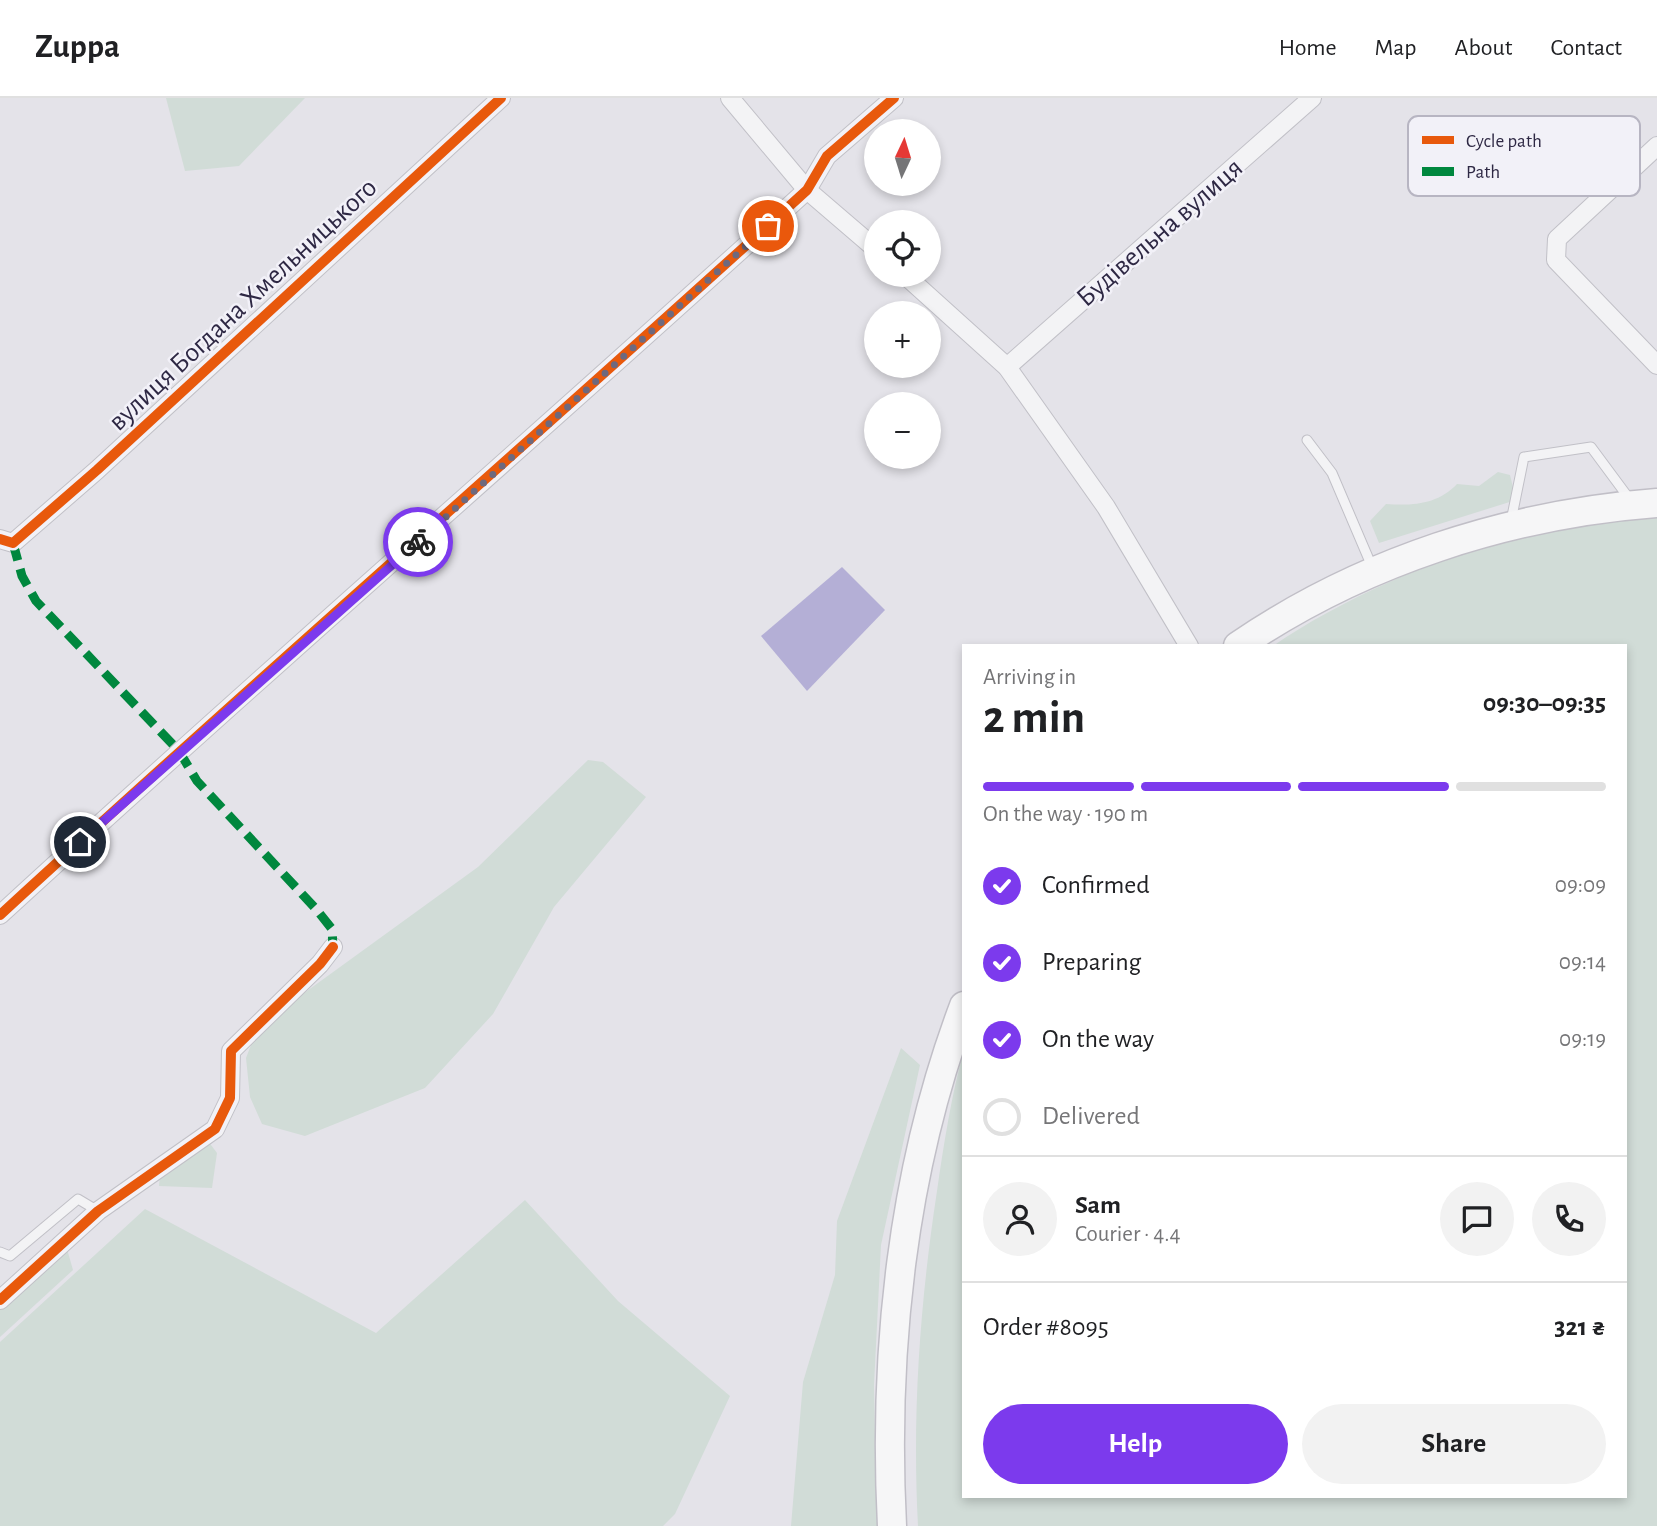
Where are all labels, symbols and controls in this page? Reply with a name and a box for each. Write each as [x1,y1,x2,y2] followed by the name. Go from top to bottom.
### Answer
[35,31,120,64] text: Zuppa
[1279,36,1337,60] text: Home
[1375,36,1417,60] text: Map
[1455,36,1512,60] text: About
[1550,36,1622,60] text: Contact
[1408,116,1640,196] legend
[864,119,942,196] north arrow
[864,119,941,469] map controls
[1466,132,1542,151] text: Cycle path
[1072,154,1248,312] street label: Будівельна вулиця
[1466,163,1500,182] text: Path
[103,173,383,437] street label: вулиця Богдана Хмельницького
[738,196,798,256] pin
[749,207,787,245] icon: bag
[864,210,941,287] button: locate
[864,301,941,378] button: +
[864,392,941,469] button: −
[383,507,453,577] courier
[399,523,437,561] icon: bike
[983,666,1076,689] text: Arriving in
[1483,690,1606,716] text: 09:30–09:35
[983,695,1085,741] text: 2 min
[983,803,1148,826] text: On the way · 190 m
[50,812,110,872] pin
[61,823,99,861] icon: home
[983,867,1021,905] icon: check
[1042,872,1150,898] text: Confirmed
[1555,874,1606,897] text: 09:09
[983,944,1021,982] icon: check
[1042,949,1141,975] text: Preparing
[1559,951,1606,974] text: 09:14
[983,1021,1021,1059] icon: check
[1042,1026,1154,1052] text: On the way
[1559,1028,1606,1051] text: 09:19
[1042,1103,1140,1129] text: Delivered
[983,1182,1057,1256] button: person
[1440,1182,1514,1256] button: chat
[1532,1182,1606,1256] button: phone
[1075,1192,1121,1218] text: Sam
[1075,1223,1181,1246] text: Courier · 4.4
[983,1314,1109,1340] text: Order #8095
[1554,1314,1606,1340] text: 321 ₴
[983,1404,1288,1484] button: Help
[1302,1404,1606,1484] button: Share

